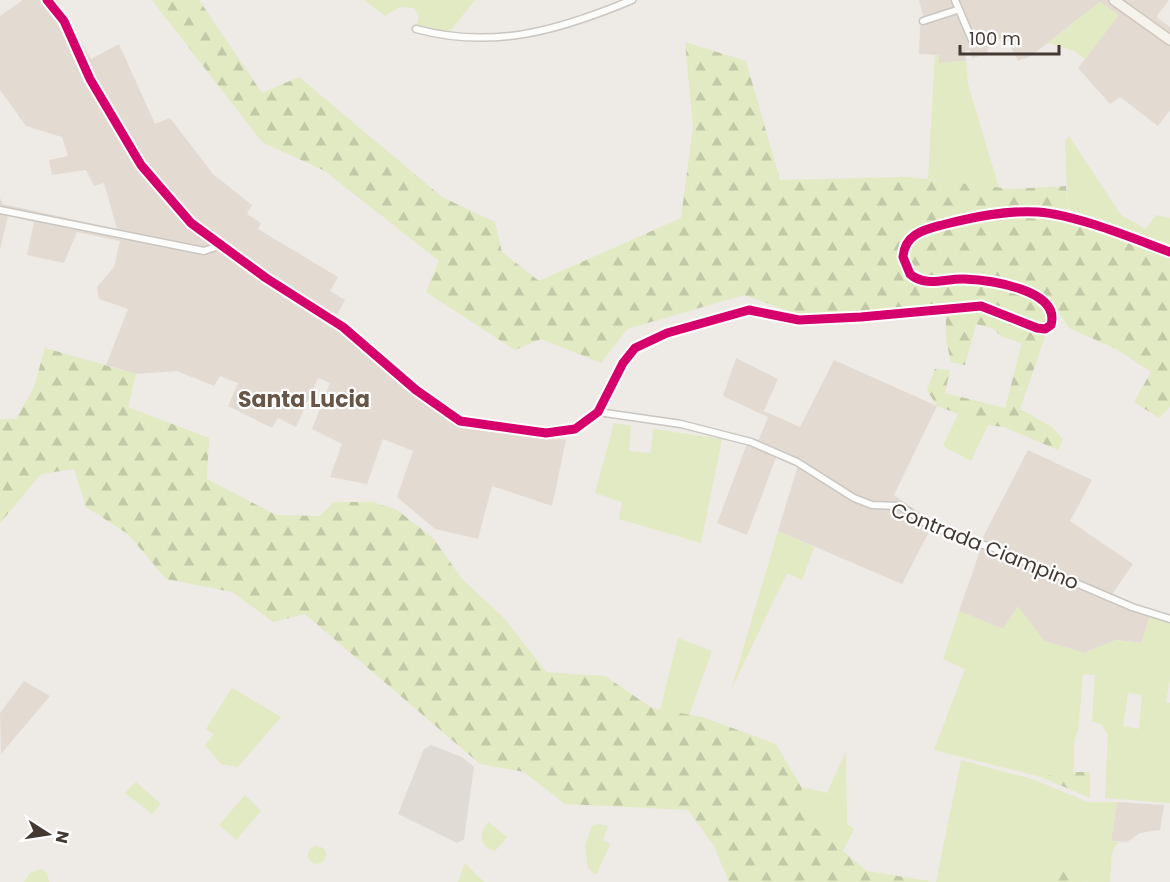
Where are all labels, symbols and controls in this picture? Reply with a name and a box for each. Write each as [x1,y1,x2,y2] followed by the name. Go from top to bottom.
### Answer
[960,18,1059,56] scale bar
[969,26,1021,51] text: 100 m
[238,384,370,415] district label: Santa Lucia
[887,496,1083,596] street label: Contrada Ciampino
[18,804,78,864] north arrow
[50,829,75,845] text: N

